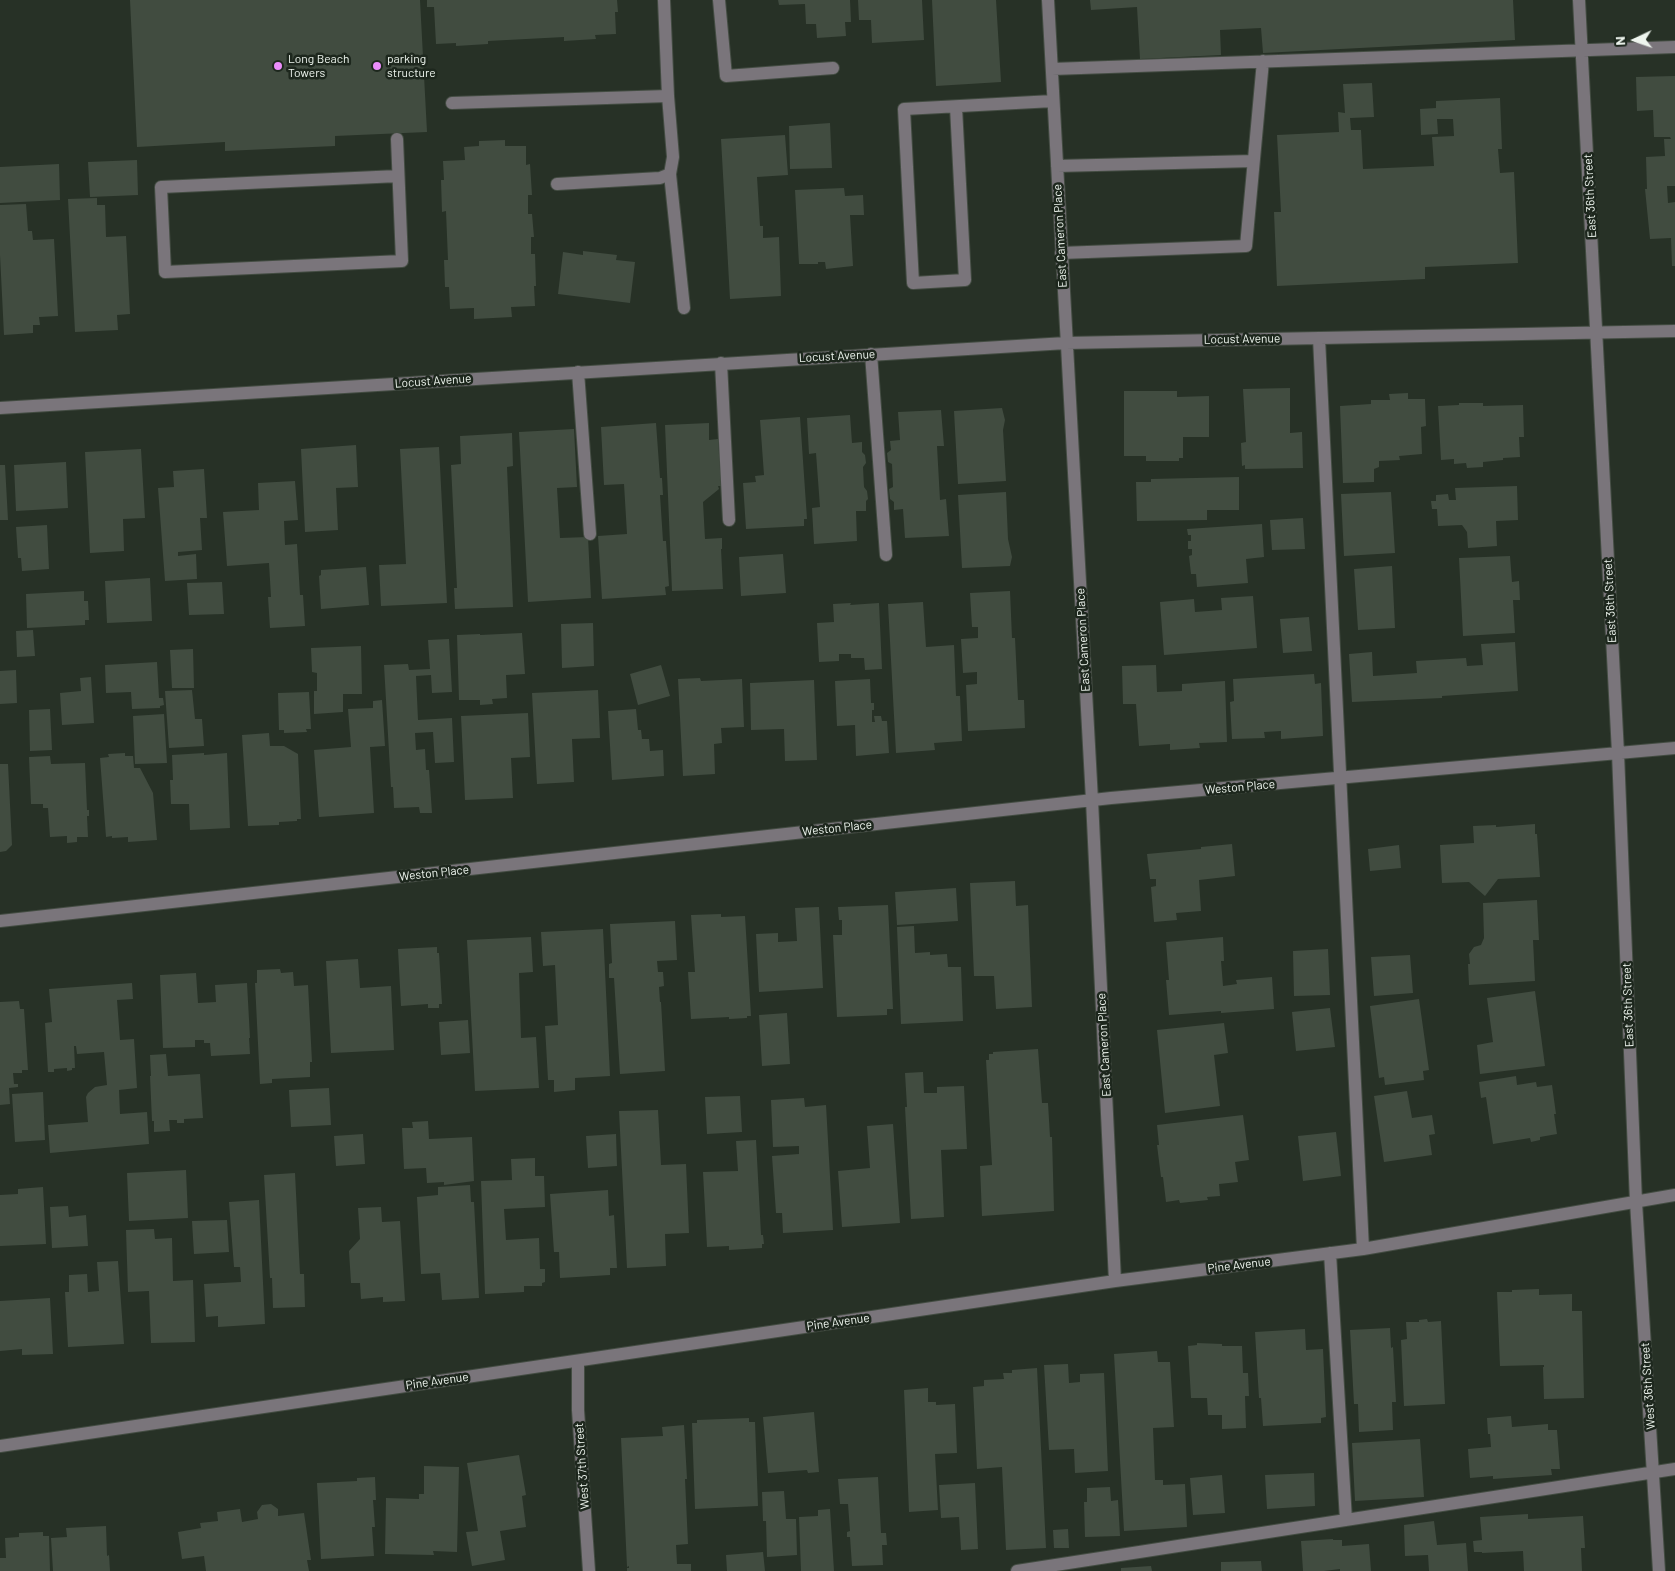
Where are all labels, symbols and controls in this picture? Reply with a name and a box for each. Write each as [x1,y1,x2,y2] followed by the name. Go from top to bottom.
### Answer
[1610,15,1660,65] north arrow
[1611,36,1628,46] text: N
[288,52,349,80] place label: Long Beach Towers
[387,52,436,80] place label: parking structure
[272,60,284,72] marker: Long Beach Towers
[371,60,383,72] marker: parking structure
[1581,154,1599,238] street label: East 36th Street
[1050,184,1070,288] street label: East Cameron Place
[1204,331,1280,347] street label: Locust Avenue
[798,347,876,365] street label: Locust Avenue
[394,371,472,391] street label: Locust Avenue
[1601,559,1619,643] street label: East 36th Street
[1073,588,1093,692] street label: East Cameron Place
[1204,777,1276,797] street label: Weston Place
[801,817,873,839] street label: Weston Place
[398,862,470,884] street label: Weston Place
[1619,963,1637,1047] street label: East 36th Street
[1094,993,1114,1097] street label: East Cameron Place
[1207,1254,1271,1276] street label: Pine Avenue
[806,1310,870,1334] street label: Pine Avenue
[1638,1342,1658,1430] street label: West 36th Street
[405,1369,469,1393] street label: Pine Avenue
[572,1422,592,1510] street label: West 37th Street

